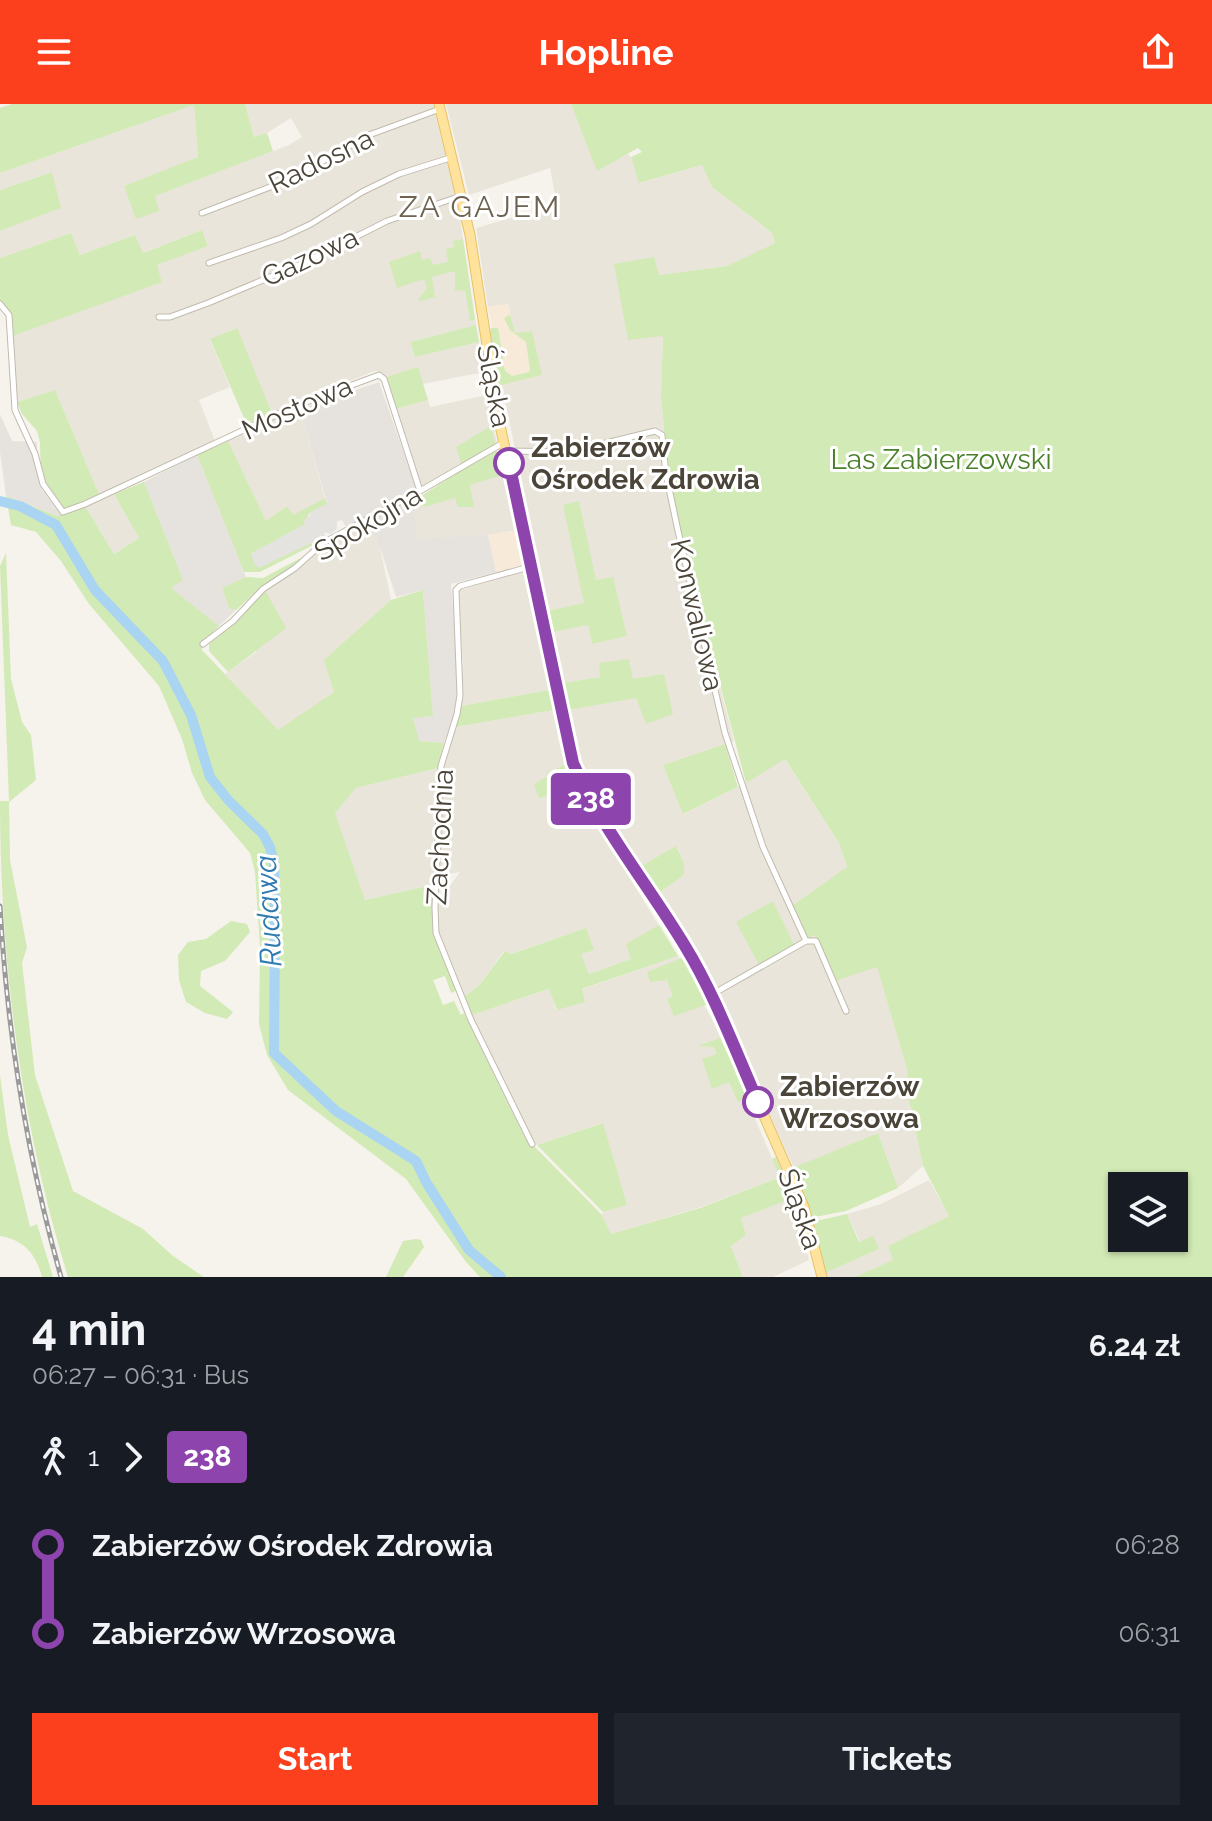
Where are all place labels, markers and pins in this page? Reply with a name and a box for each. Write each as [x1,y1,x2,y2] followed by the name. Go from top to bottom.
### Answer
[531,431,760,496] place label: Zabierzów Ośrodek Zdrowia
[494,448,524,478] marker: Zabierzów Ośrodek Zdrowia
[780,1070,920,1135] place label: Zabierzów Wrzosowa
[743,1087,773,1117] marker: Zabierzów Wrzosowa

